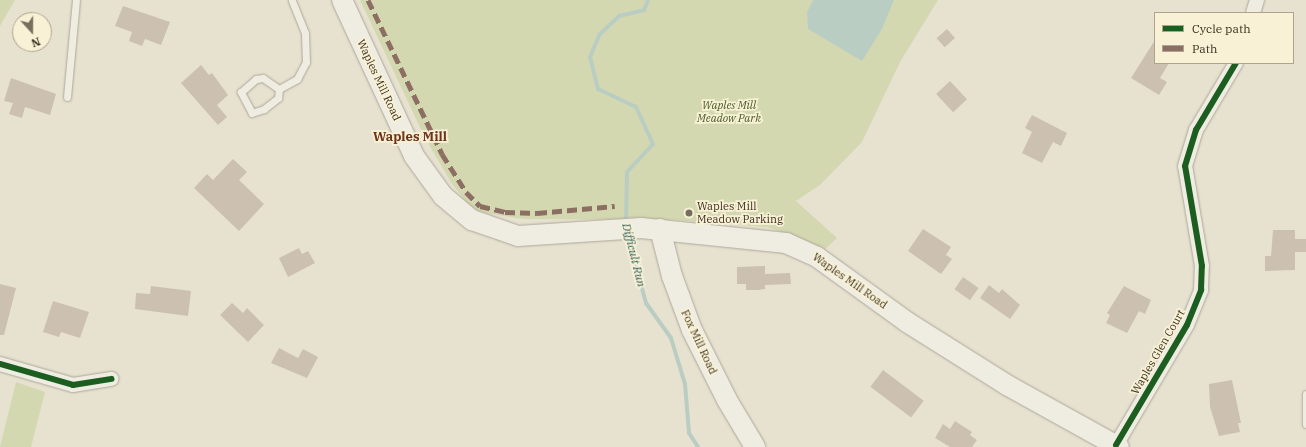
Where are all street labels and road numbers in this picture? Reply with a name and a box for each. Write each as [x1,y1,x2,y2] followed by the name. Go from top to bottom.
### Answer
[354,37,404,123] street label: Waples Mill Road
[810,250,890,312] street label: Waples Mill Road
[1128,307,1188,397] street label: Waples Glen Court
[678,308,720,376] street label: Fox Mill Road

